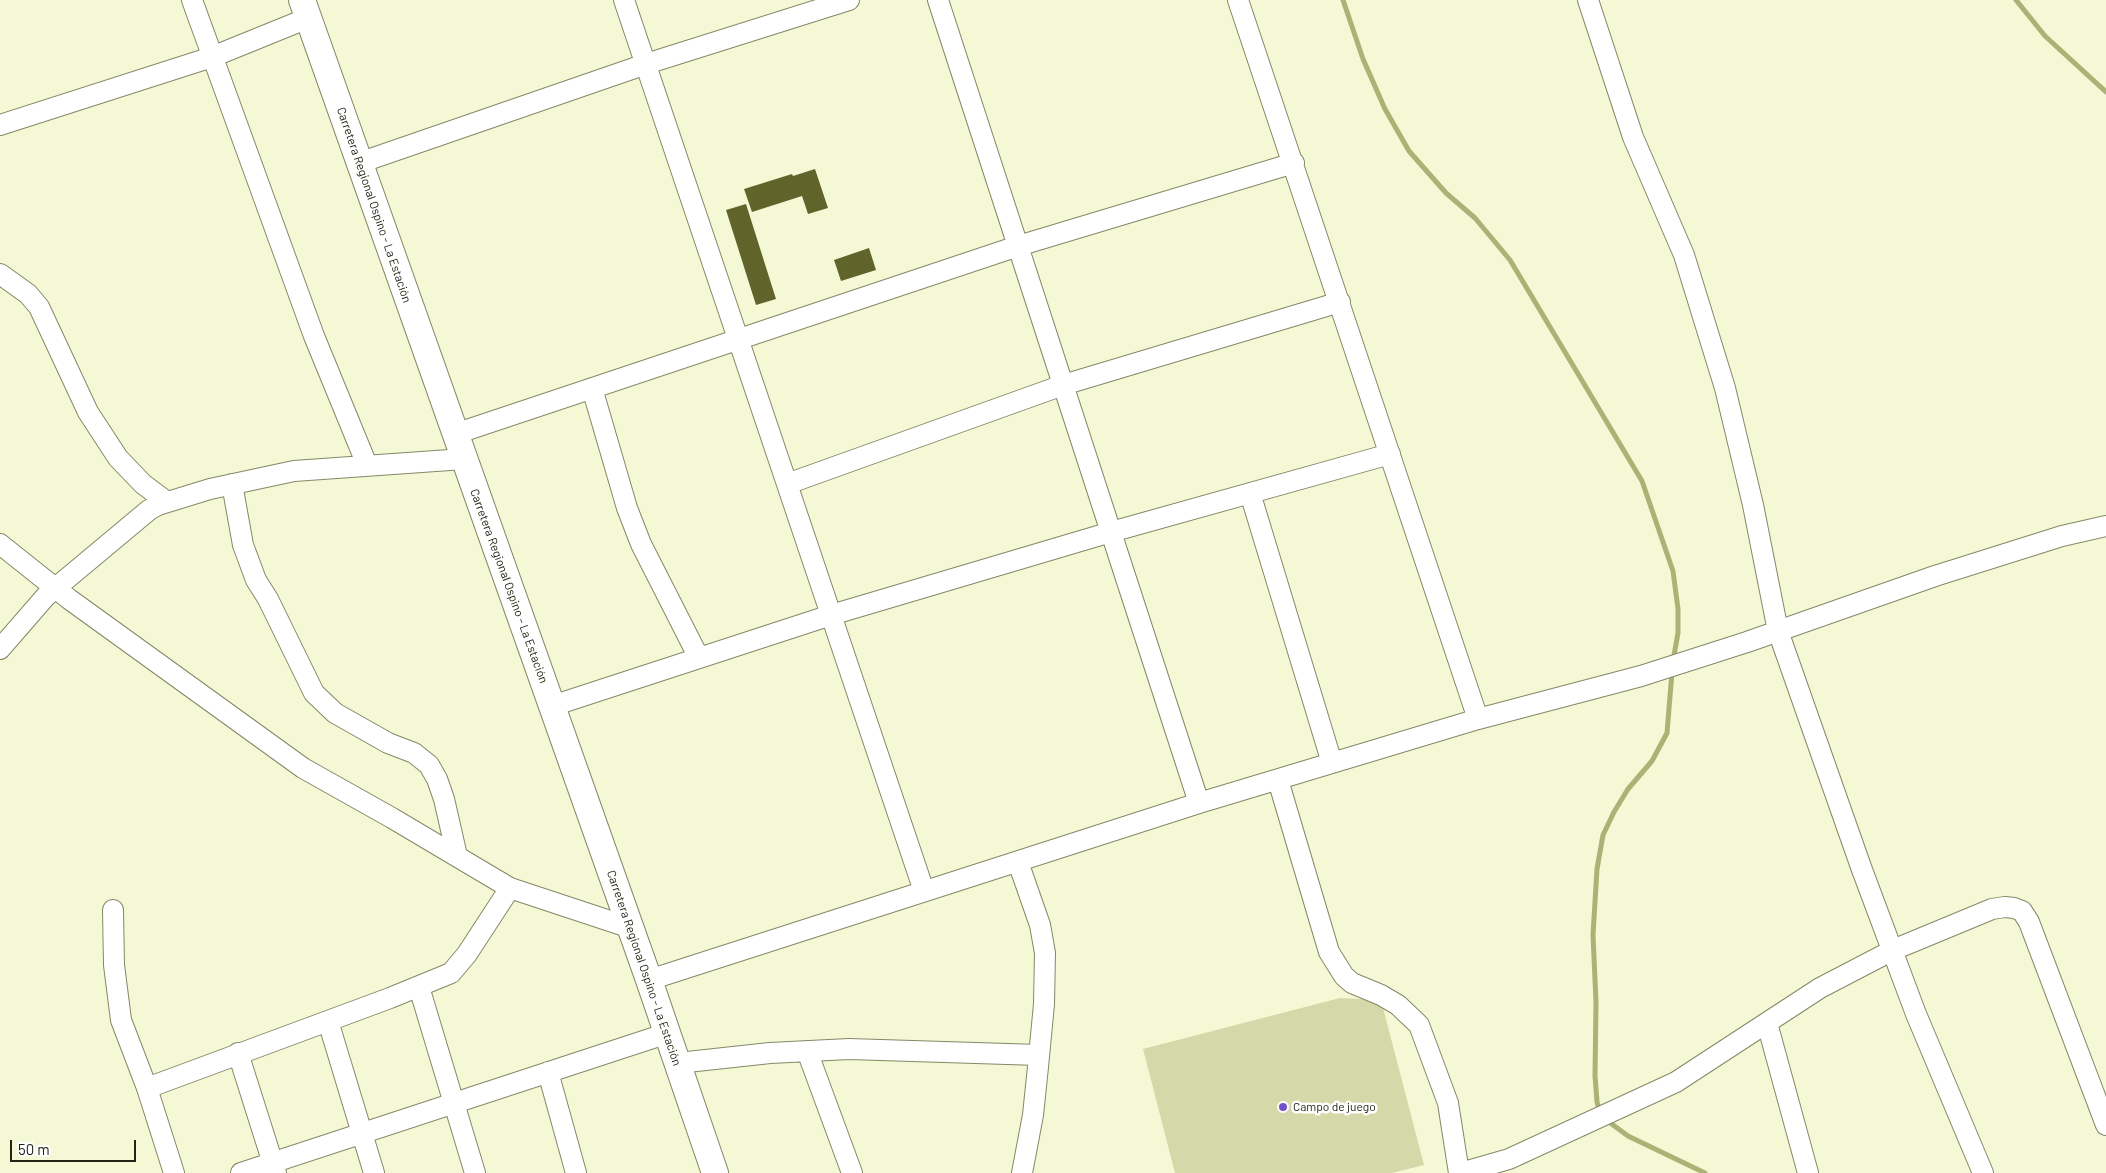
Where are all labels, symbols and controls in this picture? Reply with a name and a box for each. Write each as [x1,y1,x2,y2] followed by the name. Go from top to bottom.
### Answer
[334,105,414,305] street label: Carretera Regional Ospino - La Estación
[467,487,551,685] street label: Carretera Regional Ospino - La Estación
[604,868,684,1068] street label: Carretera Regional Ospino - La Estación
[1293,1100,1376,1114] place label: Campo de juego
[1277,1101,1289,1113] marker: Campo de juego
[12,1130,139,1162] scale bar
[18,1140,50,1158] text: 50 m

